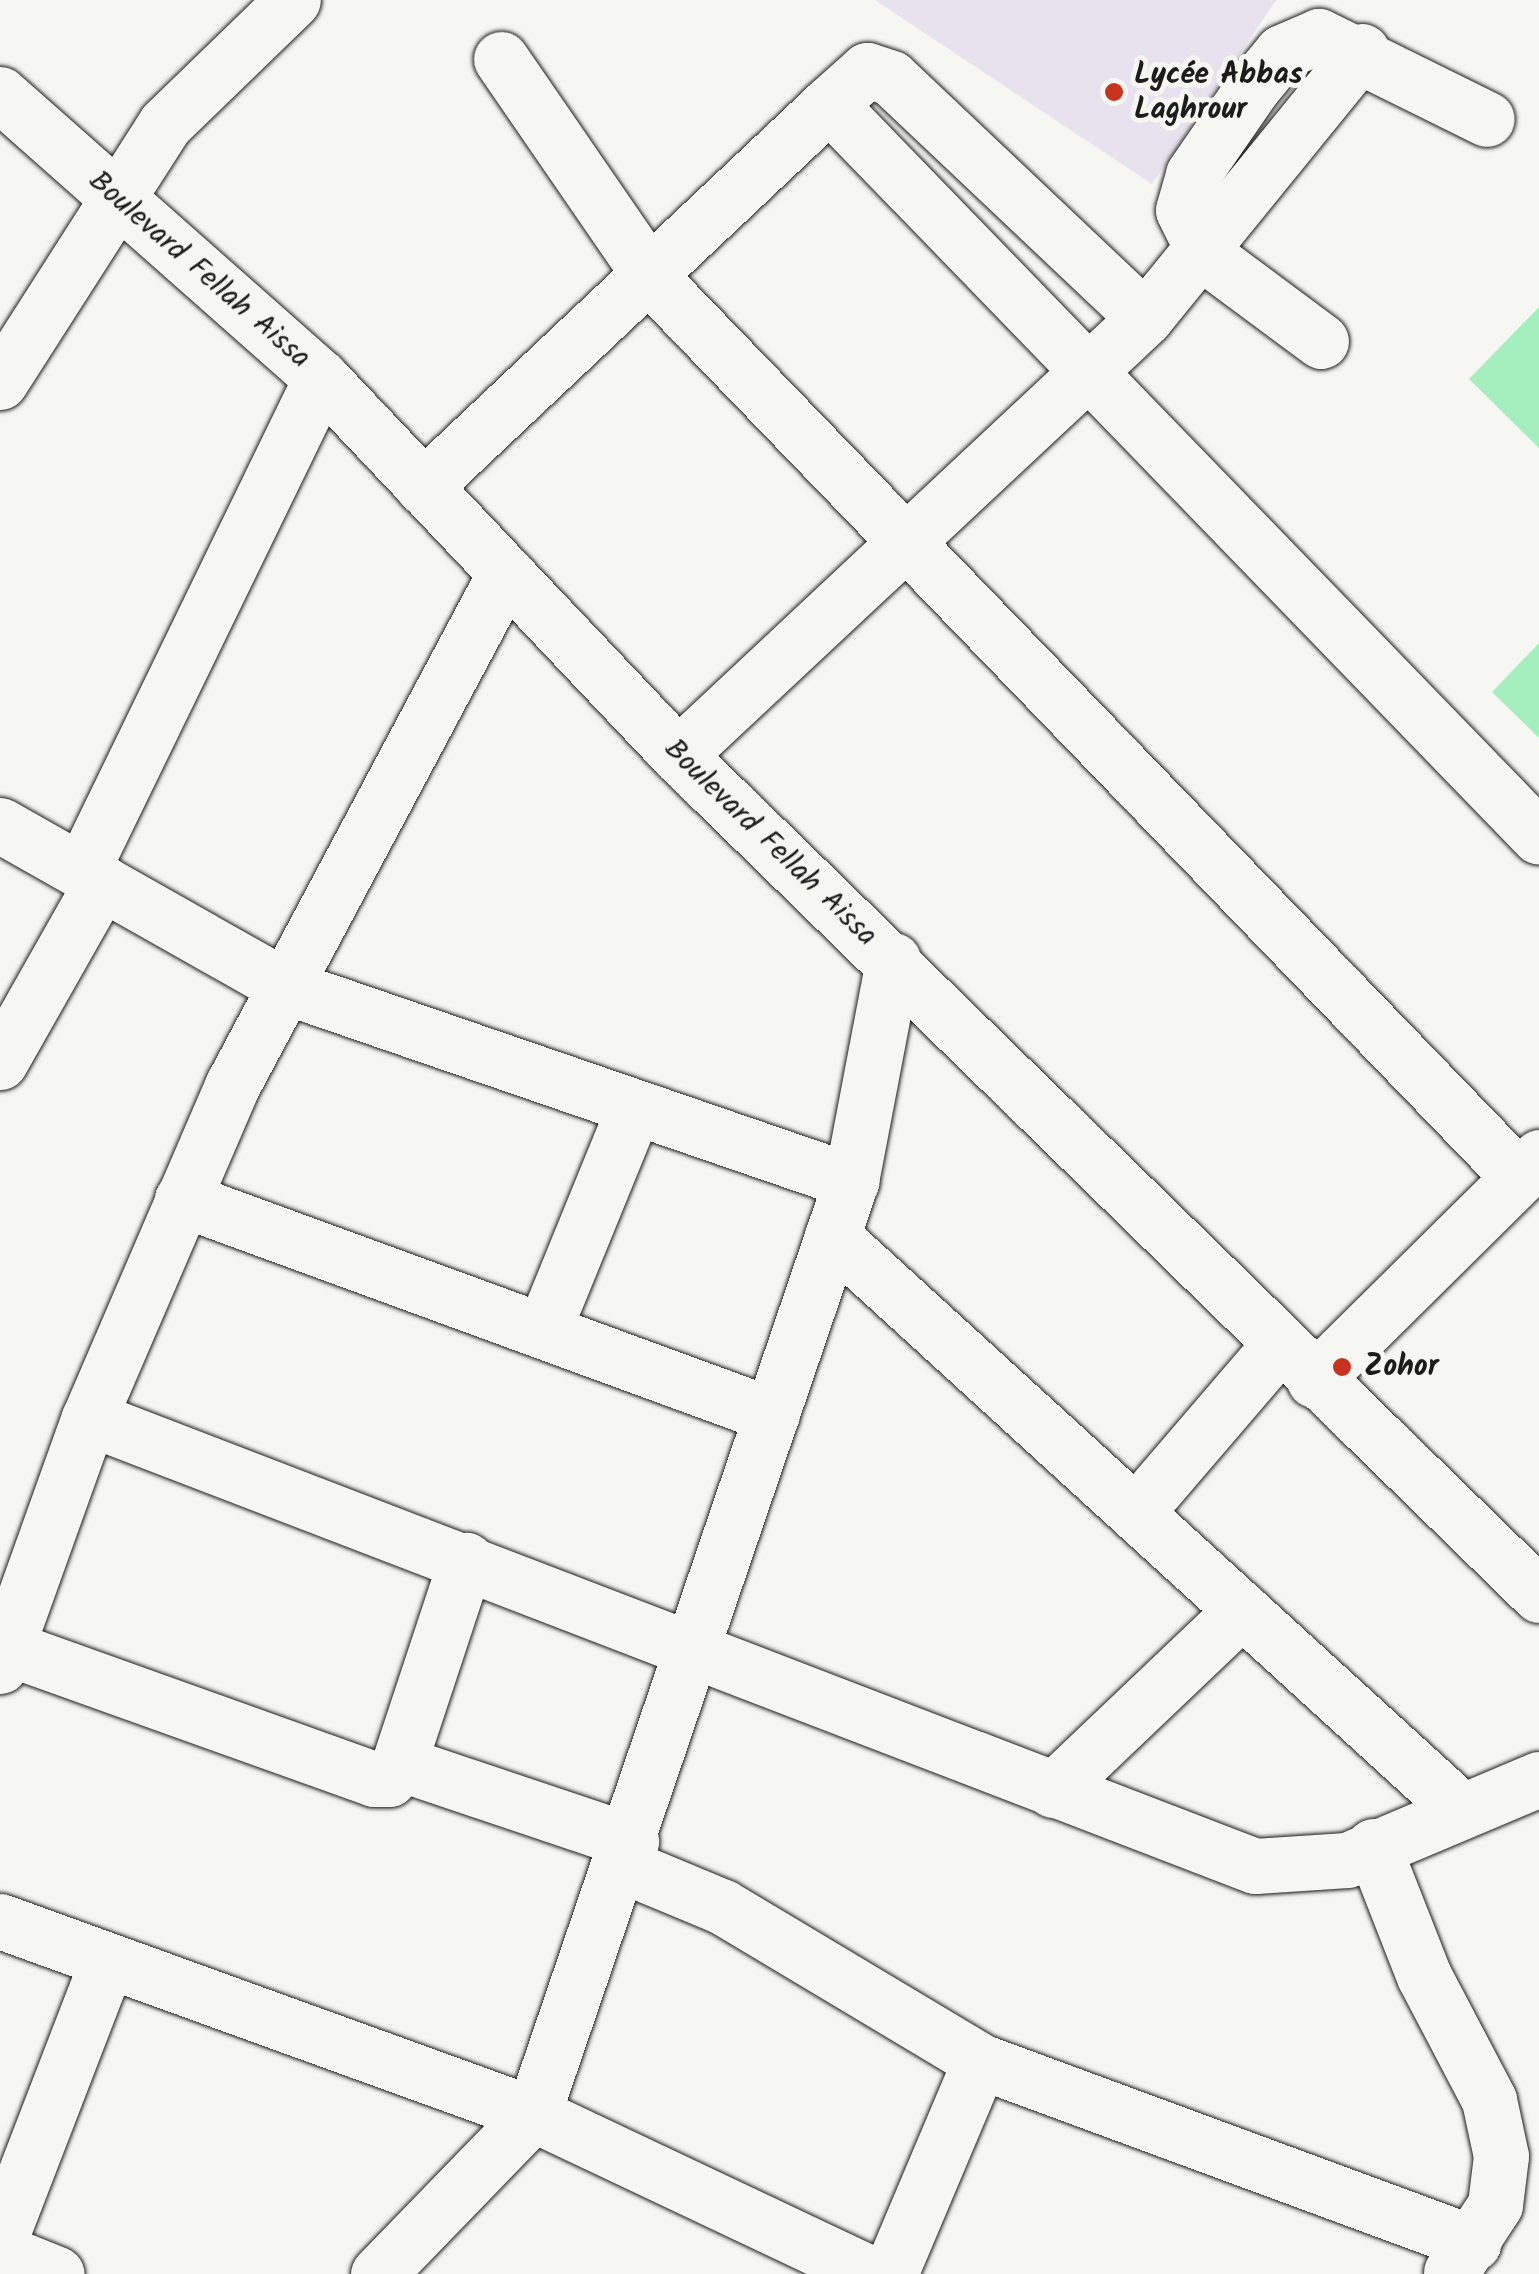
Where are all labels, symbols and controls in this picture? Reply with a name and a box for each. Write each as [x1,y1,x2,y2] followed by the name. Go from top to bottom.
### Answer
[1134,57,1303,128] place label: Lycée Abbas Laghrour
[1103,81,1125,103] marker: Lycée Abbas Laghrour
[81,164,317,376] street label: Boulevard Fellah Aissa
[656,732,884,954] street label: Boulevard Fellah Aissa
[1364,1349,1438,1385] place label: Zohor
[1329,1354,1355,1380] marker: Zohor

